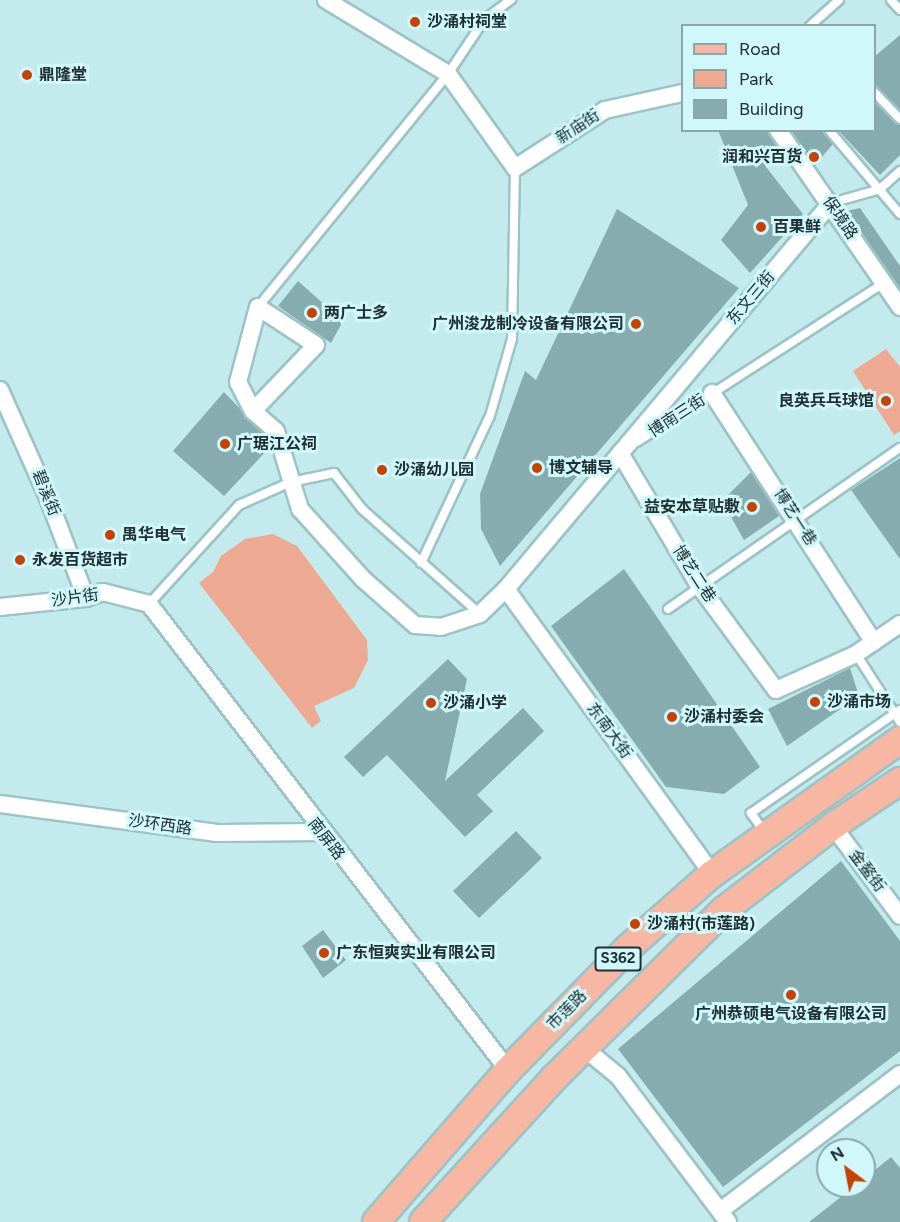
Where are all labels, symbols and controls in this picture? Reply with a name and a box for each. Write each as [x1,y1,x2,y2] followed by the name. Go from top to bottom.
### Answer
[427,12,507,32] place label: 沙涌村祠堂
[408,15,422,29] marker: 沙涌村祠堂
[681,24,876,132] legend
[739,38,780,60] text: Road
[39,65,87,85] place label: 鼎隆堂
[20,68,34,82] marker: 鼎隆堂
[739,68,773,90] text: Park
[739,98,804,120] text: Building
[553,106,603,148] street label: 新庙街
[722,147,802,167] place label: 润和兴百货
[807,150,821,164] marker: 润和兴百货
[819,193,861,243] street label: 保境路
[773,217,821,237] place label: 百果鲜
[754,220,768,234] marker: 百果鲜
[723,267,779,329] street label: 东文三街
[324,303,388,323] place label: 两广士多
[305,306,319,320] marker: 两广士多
[432,314,624,334] place label: 广州浚龙制冷设备有限公司
[629,317,643,331] marker: 广州浚龙制冷设备有限公司
[645,391,709,441] street label: 博南三街
[778,391,874,411] place label: 良英兵乓球馆
[879,394,893,408] marker: 良英兵乓球馆
[237,434,317,454] place label: 广琚江公祠
[218,437,232,451] marker: 广琚江公祠
[549,458,613,478] place label: 博文辅导
[394,460,474,480] place label: 沙涌幼儿园
[530,461,544,475] marker: 博文辅导
[375,463,389,477] marker: 沙涌幼儿园
[28,467,64,519] street label: 碧溪街
[770,485,820,549] street label: 博艺一巷
[644,497,740,517] place label: 益安本草贴敷
[745,500,759,514] marker: 益安本草贴敷
[122,525,186,545] place label: 禺华电气
[103,528,117,542] marker: 禺华电气
[669,542,719,606] street label: 博艺二巷
[32,550,128,570] place label: 永发百货超市
[13,553,27,567] marker: 永发百货超市
[50,585,100,611] street label: 沙片街
[827,692,891,712] place label: 沙涌市场
[443,693,507,713] place label: 沙涌小学
[808,695,822,709] marker: 沙涌市场
[424,696,438,710] marker: 沙涌小学
[582,699,636,763] street label: 东南大街
[684,707,764,727] place label: 沙涌村委会
[665,710,679,724] marker: 沙涌村委会
[127,811,193,839] street label: 沙环西路
[304,814,348,864] street label: 南屏路
[845,846,889,896] street label: 金鳌街
[647,914,755,934] place label: 沙涌村(市莲路)
[628,917,642,931] marker: 沙涌村(市莲路)
[336,943,496,963] place label: 广东恒爽实业有限公司
[317,946,331,960] marker: 广东恒爽实业有限公司
[594,947,642,971] road number: S362
[543,986,591,1034] street label: 市莲路
[784,988,798,1002] marker: 广州恭硕电气设备有限公司
[695,1004,887,1024] place label: 广州恭硕电气设备有限公司
[816,1138,876,1198] north arrow
[827,1143,848,1165] text: N

